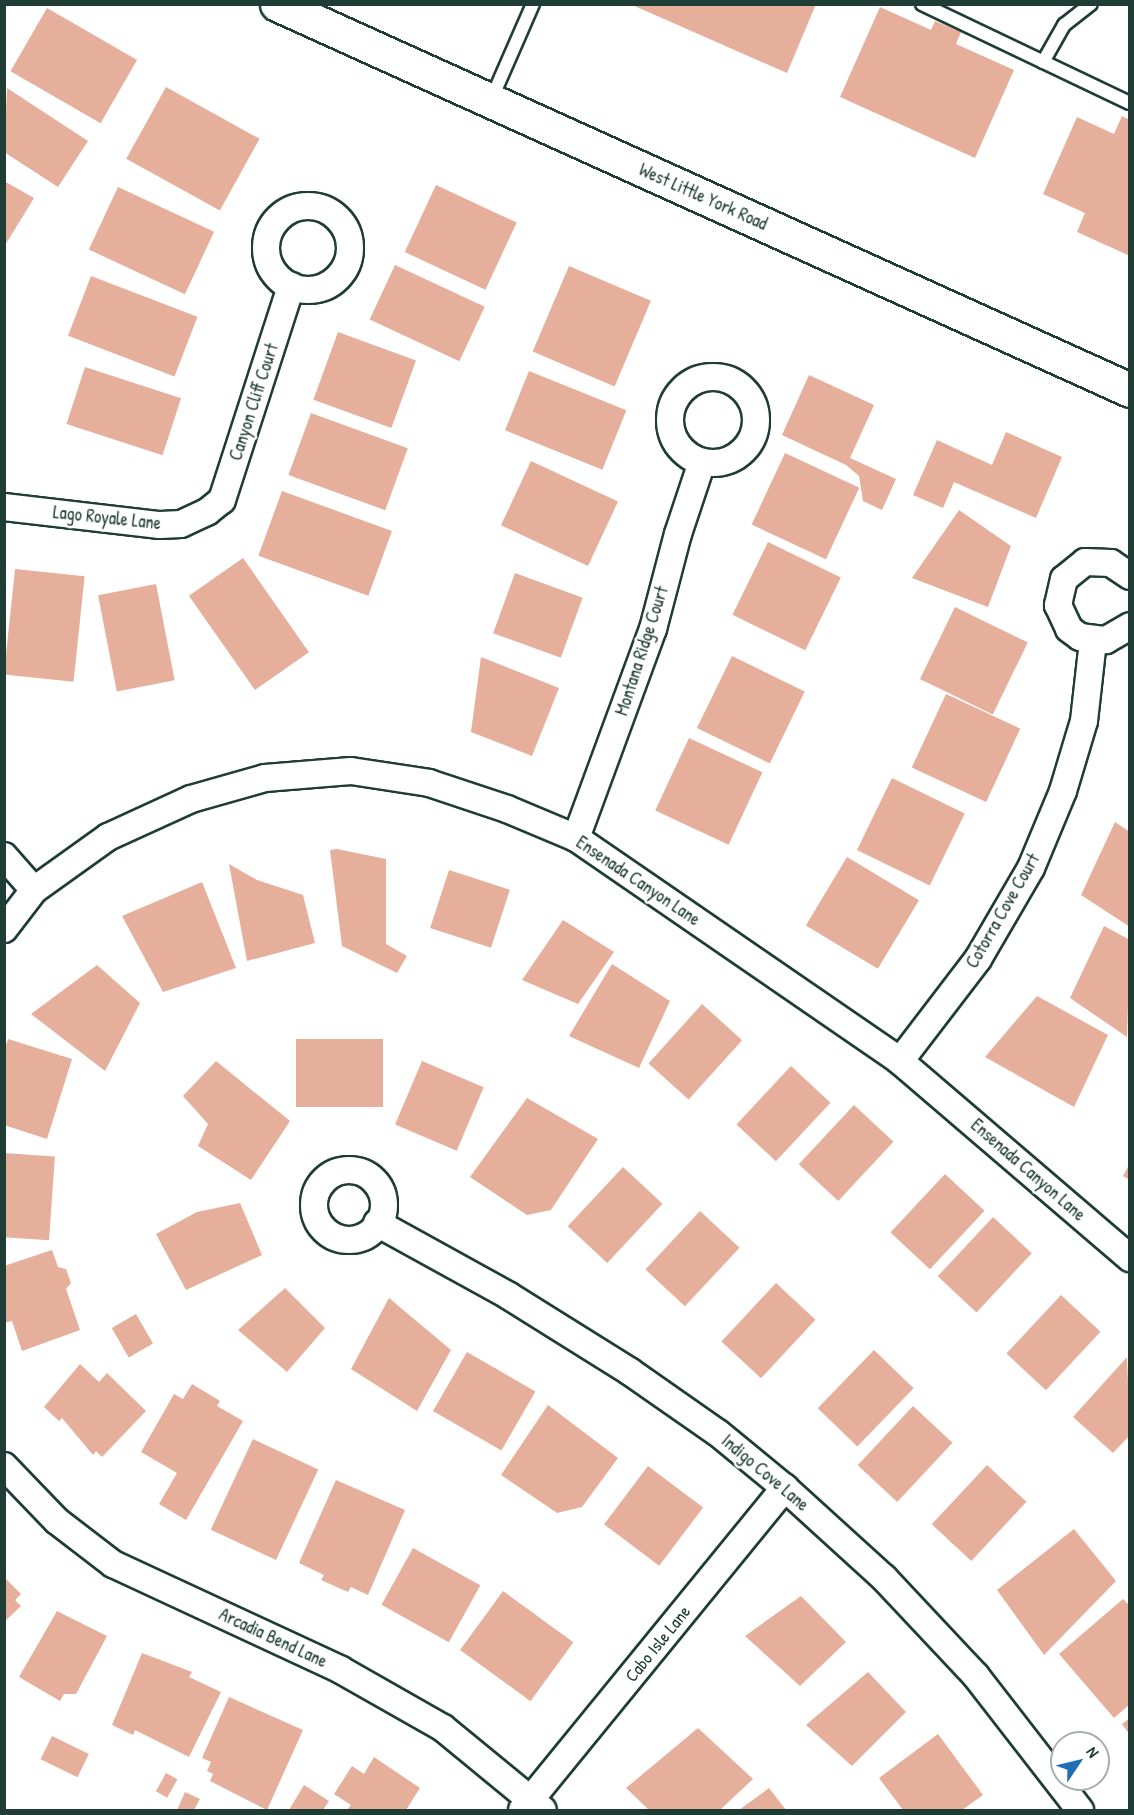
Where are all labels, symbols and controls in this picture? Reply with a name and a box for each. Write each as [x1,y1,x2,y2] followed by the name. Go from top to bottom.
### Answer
[636,159,770,235] street label: West Little York Road
[225,341,283,463] street label: Canyon Cliff Court
[52,502,162,534] street label: Lago Royale Lane
[611,584,673,718] street label: Montana Ridge Court
[572,832,704,930] street label: Ensenada Canyon Lane
[961,850,1045,972] street label: Cotorra Cove Court
[966,1114,1090,1226] street label: Ensenada Canyon Lane
[717,1430,813,1516] street label: Indigo Cove Lane
[621,1601,695,1687] street label: Cabo Isle Lane
[216,1604,330,1672] street label: Arcadia Bend Lane
[1050,1731,1110,1791] north arrow
[1082,1742,1105,1762] text: N

